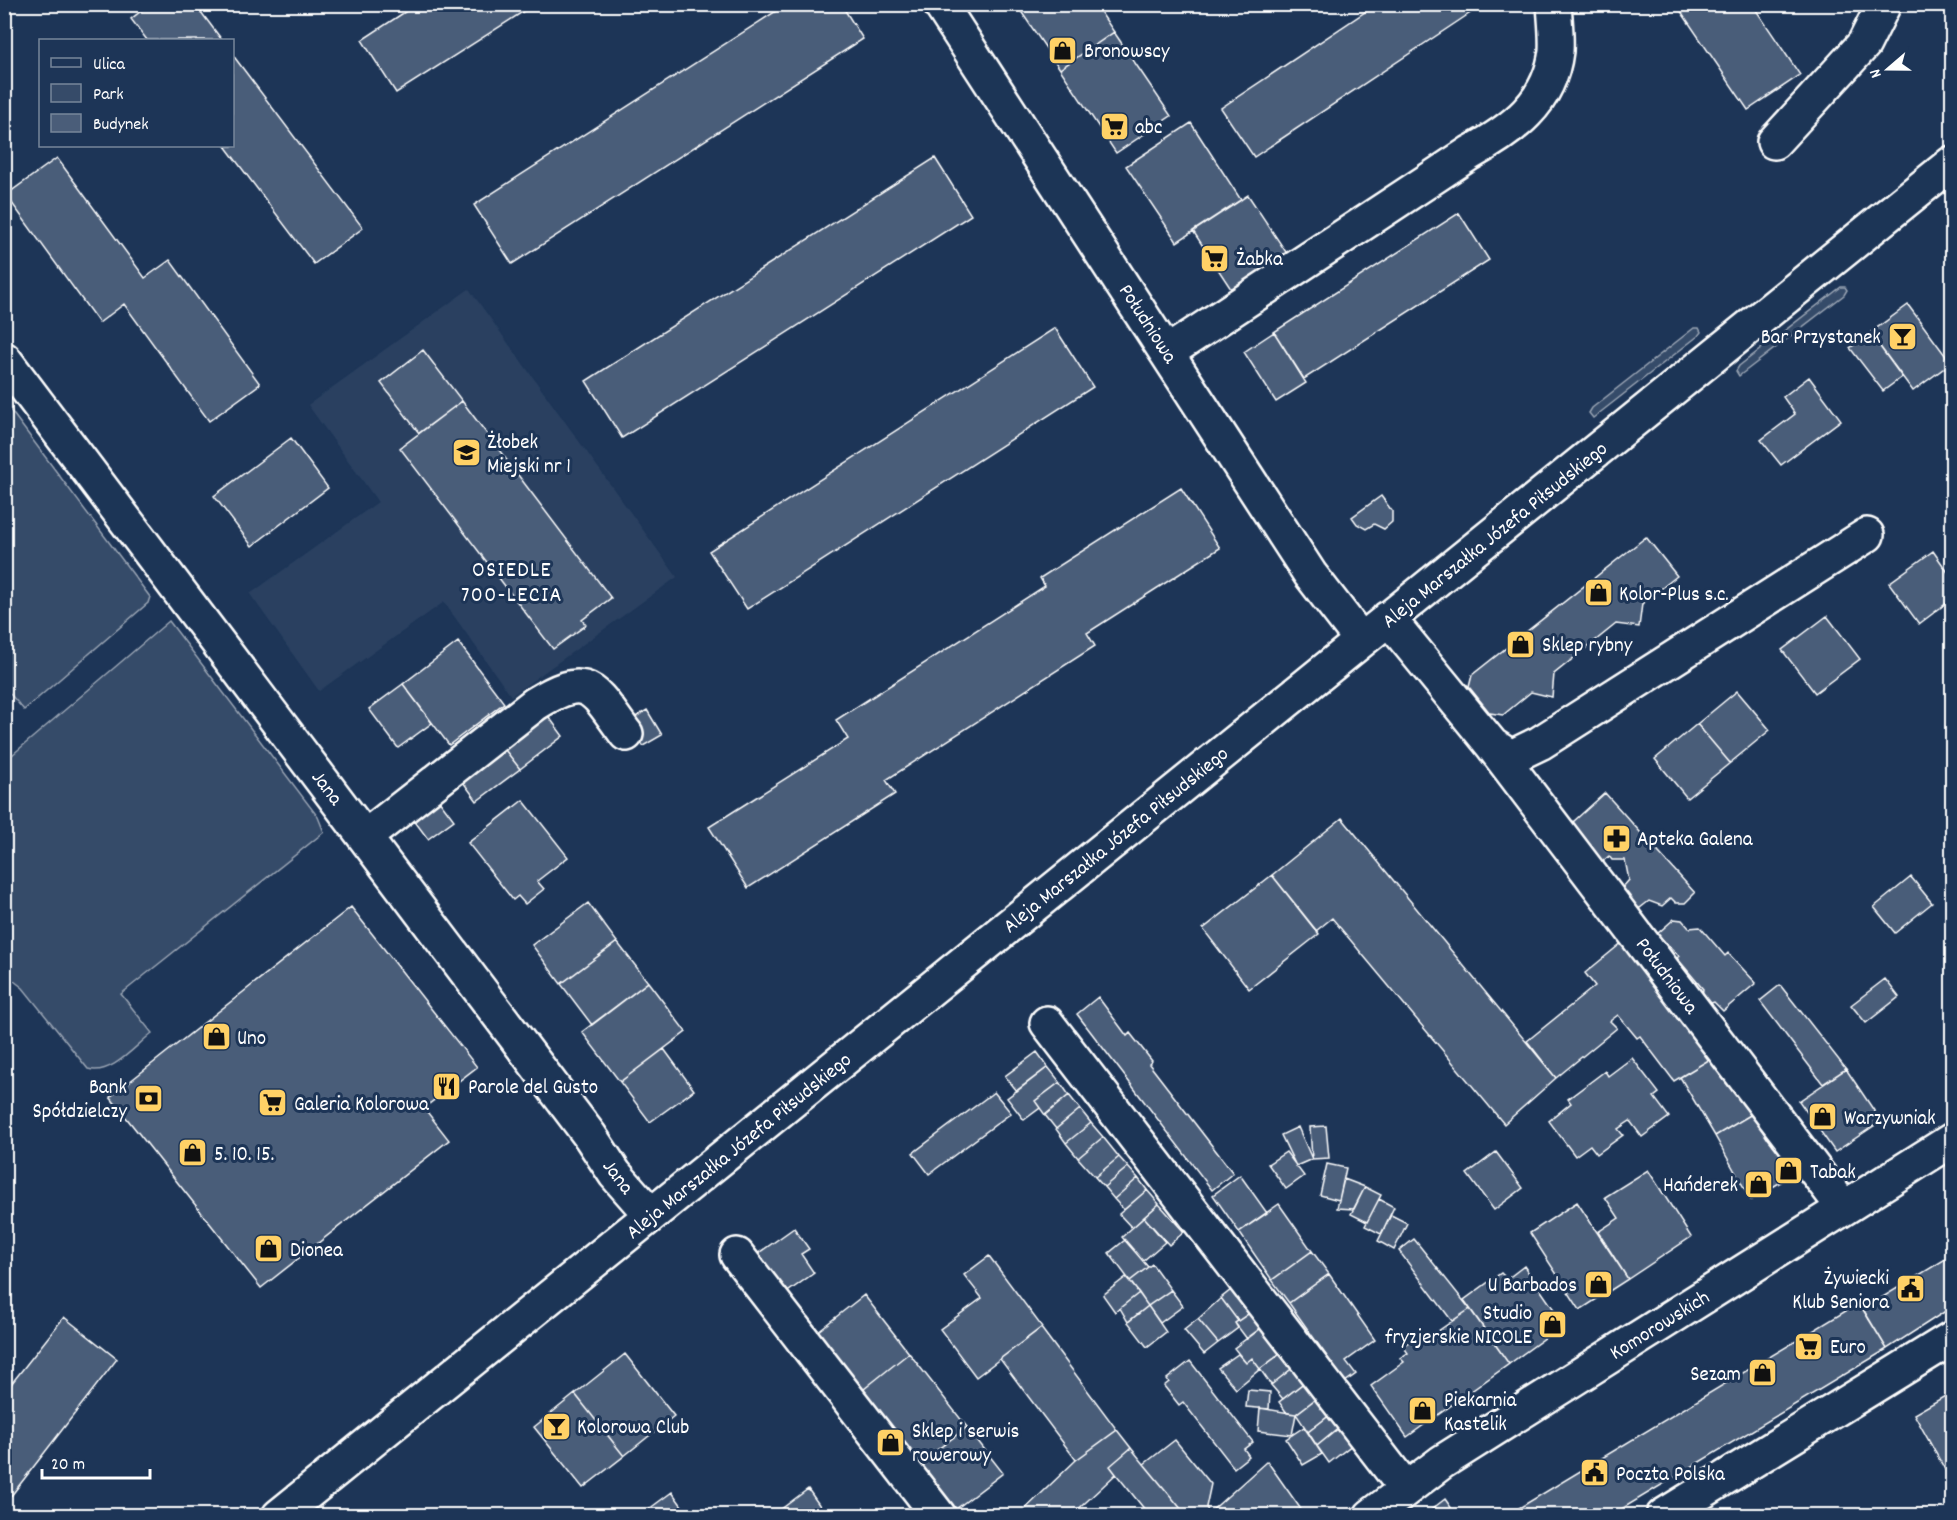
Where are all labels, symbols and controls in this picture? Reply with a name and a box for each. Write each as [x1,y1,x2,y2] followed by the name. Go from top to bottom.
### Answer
[1047,34,1079,66] shop icon: Bronowscy
[1084,38,1170,68] place label: Bronowscy
[39,39,234,147] legend
[1858,39,1918,99] north arrow
[93,53,125,78] text: Ulica
[1864,66,1888,81] text: N
[93,83,124,108] text: Park
[1098,110,1130,142] supermarket icon: abc
[93,113,149,138] text: Budynek
[1135,114,1162,144] place label: abc
[1199,242,1231,274] supermarket icon: Żabka
[1236,246,1284,276] place label: Żabka
[1110,279,1184,371] street label: Południowa
[1886,320,1918,352] bar icon: Bar Przystanek
[1761,324,1881,354] place label: Bar Przystanek
[487,429,571,483] place label: Żłobek Miejski nr 1
[1377,436,1615,637] street label: Aleja Marszałka Józefa Piłsudskiego
[450,437,482,469] school or university icon: Żłobek Miejski nr 1
[461,556,563,612] district label: OSIEDLE 700-LECIA
[1582,577,1614,609] shop icon: Kolor-Plus s.c.
[1619,581,1729,611] place label: Kolor-Plus s.c.
[1505,628,1537,660] shop icon: Sklep rybny
[1542,632,1633,662] place label: Sklep rybny
[998,741,1236,942] street label: Aleja Marszałka Józefa Piłsudskiego
[302,765,349,814] street label: Jana
[1600,822,1632,854] pharmacy icon: Apteka Galena
[1637,826,1754,856] place label: Apteka Galena
[1627,932,1705,1022] street label: Południowa
[200,1021,232,1053] shop icon: Uno
[237,1025,266,1055] place label: Uno
[621,1047,859,1248] street label: Aleja Marszałka Józefa Piłsudskiego
[431,1070,463,1102] restaurant icon: Parole del Gusto
[33,1074,127,1128] place label: Bank Spółdzielczy
[468,1074,598,1104] place label: Parole del Gusto
[132,1082,164,1114] bank icon: Bank Spółdzielczy
[257,1087,289,1119] supermarket icon: Galeria Kolorowa
[294,1091,430,1121] place label: Galeria Kolorowa
[1807,1101,1839,1133] shop icon: Warzywniak
[1844,1105,1936,1135] place label: Warzywniak
[177,1137,209,1169] shop icon: 5. 10. 15.
[214,1141,274,1171] place label: 5. 10. 15.
[593,1154,640,1203] street label: Jana
[1773,1155,1805,1187] shop icon: Tabak
[1810,1159,1856,1189] place label: Tabak
[1743,1168,1775,1200] shop icon: Hańderek
[1663,1172,1738,1202] place label: Hańderek
[253,1233,285,1265] shop icon: Dionea
[290,1237,344,1267] place label: Dionea
[1792,1265,1890,1319] place label: Żywiecki Klub Seniora
[1582,1268,1614,1300] shop icon: U Barbados
[1487,1272,1577,1302] place label: U Barbados
[1894,1273,1926,1305] public building icon: Żywiecki Klub Seniora
[1605,1284,1716,1369] street label: Komorowskich
[1385,1300,1532,1354] place label: Studio fryzjerskie NICOLE
[1537,1308,1569,1340] shop icon: Studio fryzjerskie NICOLE
[1793,1330,1825,1362] supermarket icon: Euro
[1830,1334,1866,1364] place label: Euro
[1746,1357,1778,1389] shop icon: Sezam
[1690,1361,1741,1391] place label: Sezam
[1444,1387,1517,1441] place label: Piekarnia Kastelik
[1407,1395,1439,1427] shop icon: Piekarnia Kastelik
[540,1410,572,1442] bar icon: Kolorowa Club
[577,1414,689,1444] place label: Kolorowa Club
[912,1418,1019,1472] place label: Sklep i serwis rowerowy
[875,1426,907,1458] shop icon: Sklep i serwis rowerowy
[42,1442,150,1480] scale bar
[51,1453,85,1478] text: 20 m
[1579,1457,1611,1489] public building icon: Poczta Polska
[1616,1461,1726,1491] place label: Poczta Polska

